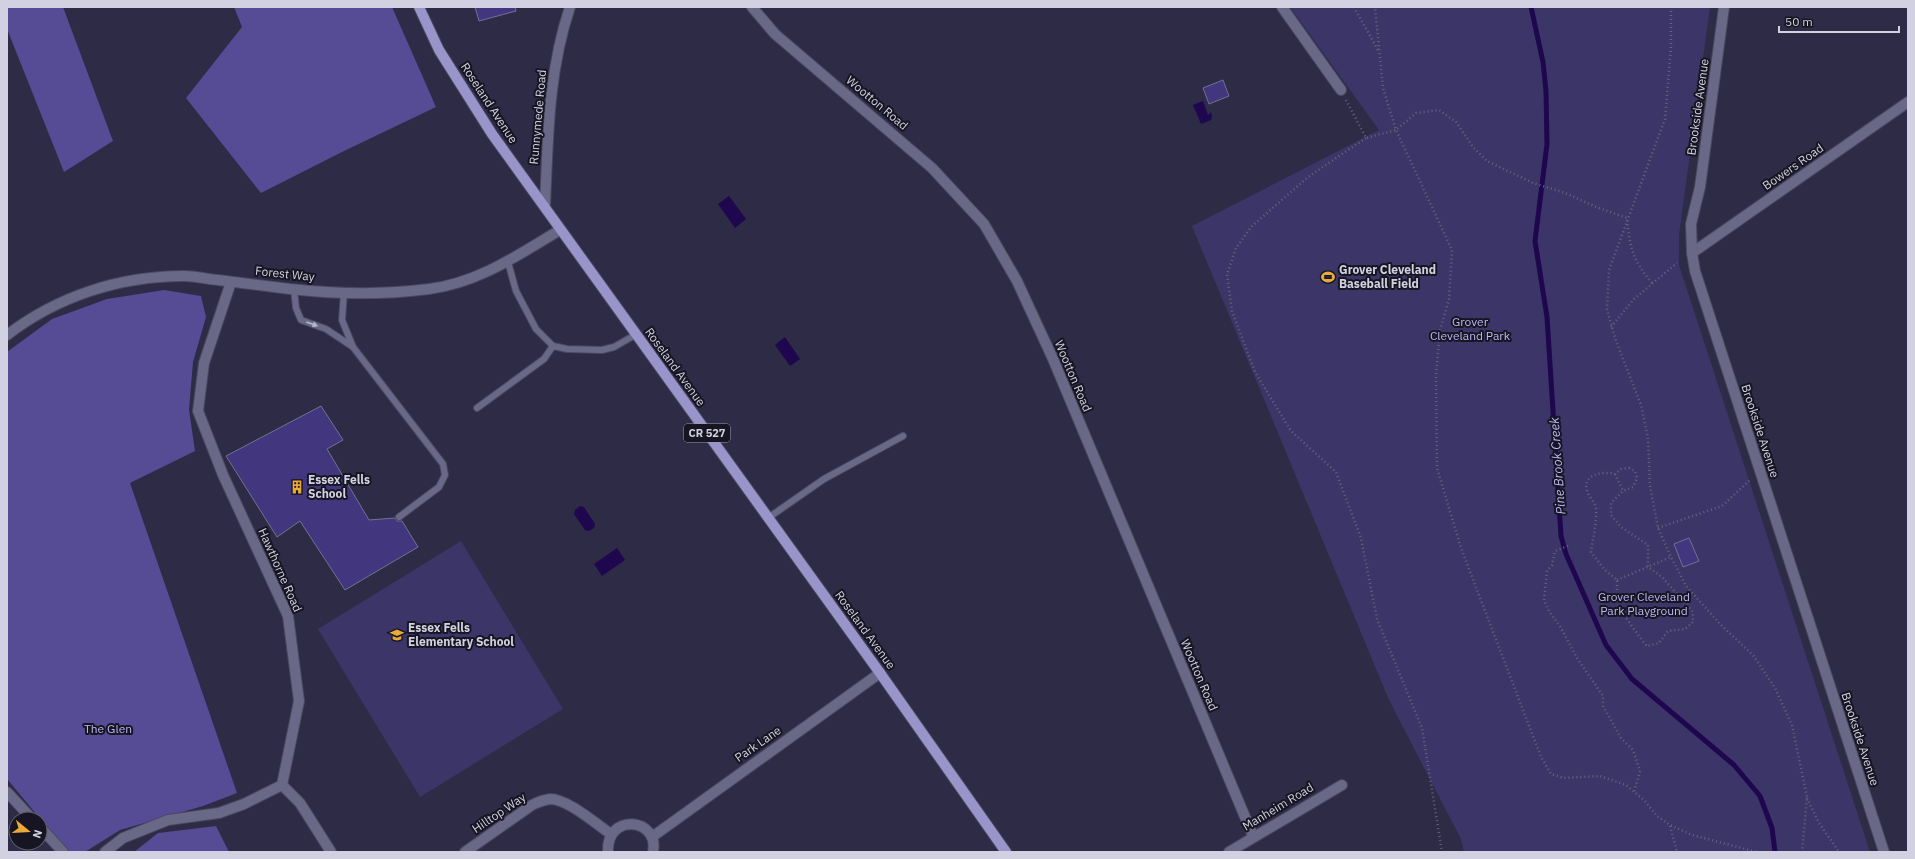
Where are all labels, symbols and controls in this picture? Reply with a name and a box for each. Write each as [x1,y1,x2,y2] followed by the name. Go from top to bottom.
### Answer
[1779,8,1899,34] scale bar
[1785,14,1813,29] text: 50 m
[1683,57,1712,156] street label: Brookside Avenue
[458,60,521,146] street label: Roseland Avenue
[526,69,549,165] street label: Runnymede Road
[843,72,911,133] street label: Wootton Road
[1759,140,1826,193] street label: Bowers Road
[1339,262,1436,291] place label: Grover Cleveland Baseball Field
[255,263,316,284] street label: Forest Way
[1320,269,1336,285] sports icon: Grover Cleveland Baseball Field
[1430,314,1511,343] park label: Grover Cleveland Park
[306,321,318,327] one-way arrow
[642,325,709,409] street label: Roseland Avenue
[1052,338,1095,414] street label: Wootton Road
[1738,382,1783,480] street label: Brookside Avenue
[1546,416,1569,515] water label: Pine Brook Creek
[684,424,730,442] road number: CR 527
[308,472,370,501] place label: Essex Fells School
[289,479,305,495] building icon: Essex Fells School
[255,526,306,614] street label: Hawthorne Road
[832,588,899,672] street label: Roseland Avenue
[1598,589,1690,618] park label: Grover Cleveland Park Playground
[408,620,514,649] place label: Essex Fells Elementary School
[389,627,405,643] school or university icon: Essex Fells Elementary School
[1178,637,1221,713] street label: Wootton Road
[1838,690,1883,788] street label: Brookside Avenue
[84,721,132,736] park label: The Glen
[732,722,784,765] street label: Park Lane
[1239,779,1316,834] street label: Manheim Road
[469,789,528,836] street label: Hilltop Way
[8,811,48,851] north arrow
[30,828,45,840] text: N

